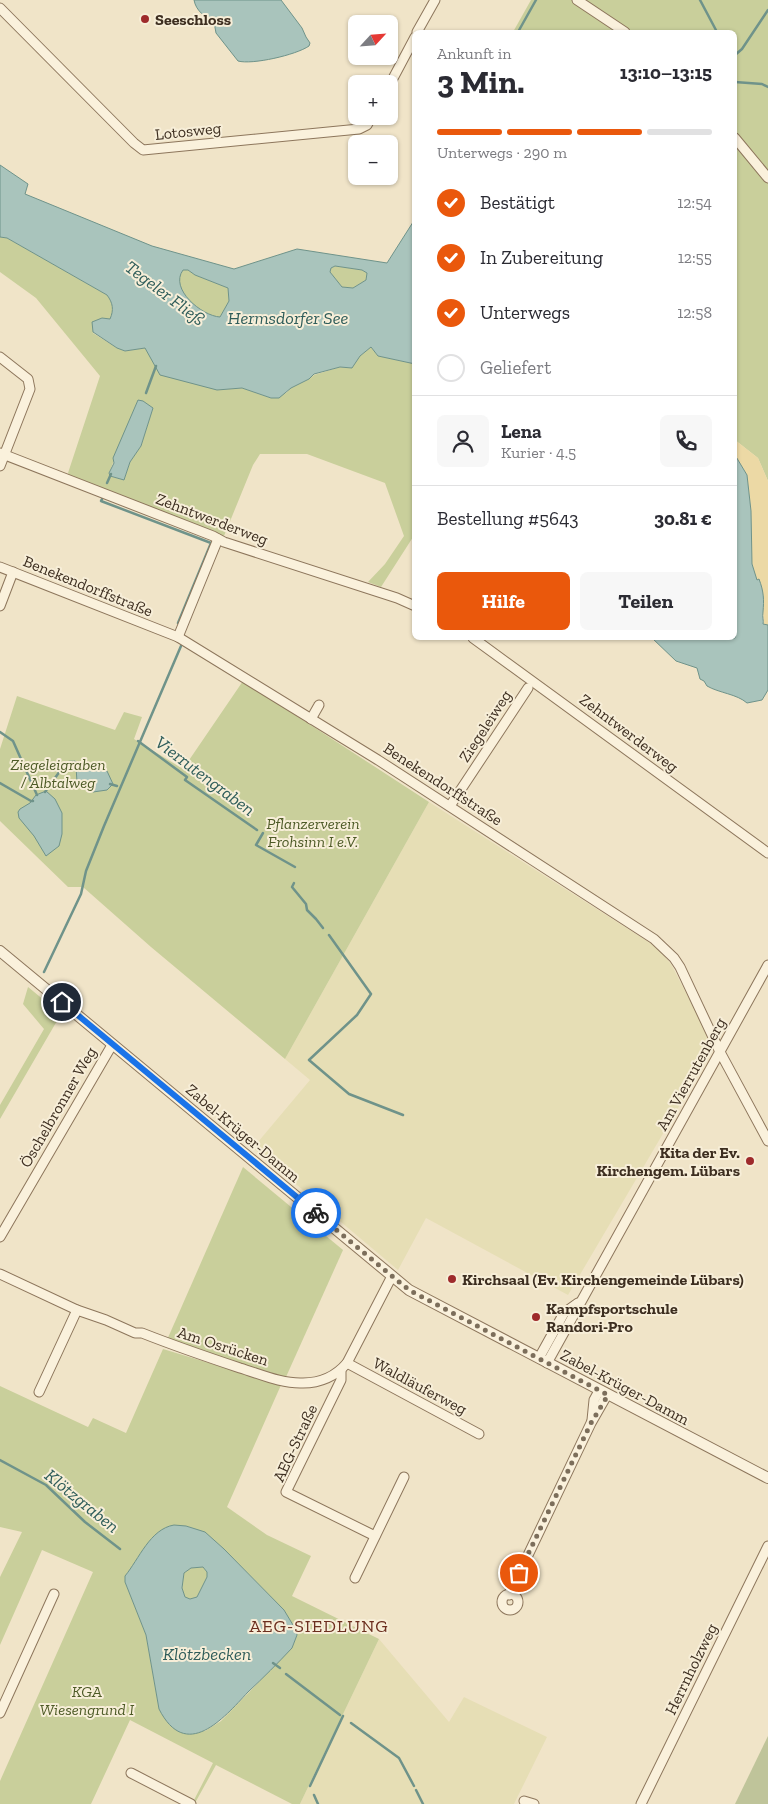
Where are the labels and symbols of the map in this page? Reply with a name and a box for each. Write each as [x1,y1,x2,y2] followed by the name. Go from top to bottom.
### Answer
[155,10,231,29] place label: Seeschloss
[139,13,151,25] marker: Seeschloss
[348,15,398,65] north arrow
[154,118,222,144] street label: Lotosweg
[121,256,209,330] water label: Tegeler Fließ
[228,307,349,329] water label: Hermsdorfer See
[153,489,271,549] street label: Zehntwerderweg
[21,551,155,621] street label: Benekendorffstraße
[455,686,515,766] street label: Ziegeleiweg
[576,690,682,776] street label: Zehntwerderweg
[151,731,259,821] water label: Vierrutengraben
[380,738,506,830] street label: Benekendorffstraße
[10,755,106,792] park label: Ziegeleigraben / Albtalweg
[266,814,360,851] park label: Pflanzerverein Frohsinn I e.V.
[41,981,83,1023] pin
[652,1014,730,1134] street label: Am Vierrutenberg
[16,1043,100,1171] street label: Öschelbronner Weg
[182,1080,304,1186] street label: Zabel-Krüger-Damm
[596,1143,740,1180] place label: Kita der Ev. Kirchengem. Lübars
[744,1155,756,1167] marker: Kita der Ev. Kirchengem. Lübars
[291,1188,341,1238] courier
[462,1270,744,1289] place label: Kirchsaal (Ev. Kirchengemeinde Lübars)
[446,1273,458,1285] marker: Kirchsaal (Ev. Kirchengemeinde Lübars)
[546,1299,678,1336] place label: Kampfsportschule Randori-Pro
[530,1311,542,1323] marker: Kampfsportschule Randori-Pro
[175,1322,272,1370] street label: Am Osrücken
[557,1345,693,1429] street label: Zabel-Krüger-Damm
[370,1353,470,1419] street label: Waldläuferweg
[269,1401,321,1485] street label: AEG-Straße
[40,1464,124,1538] water label: Klötzgraben
[498,1552,540,1594] pin
[249,1615,389,1637] district label: AEG-SIEDLUNG
[661,1620,721,1718] street label: Herrnholzweg
[163,1643,251,1665] water label: Klötzbecken
[40,1682,134,1719] park label: KGA Wiesengrund I

